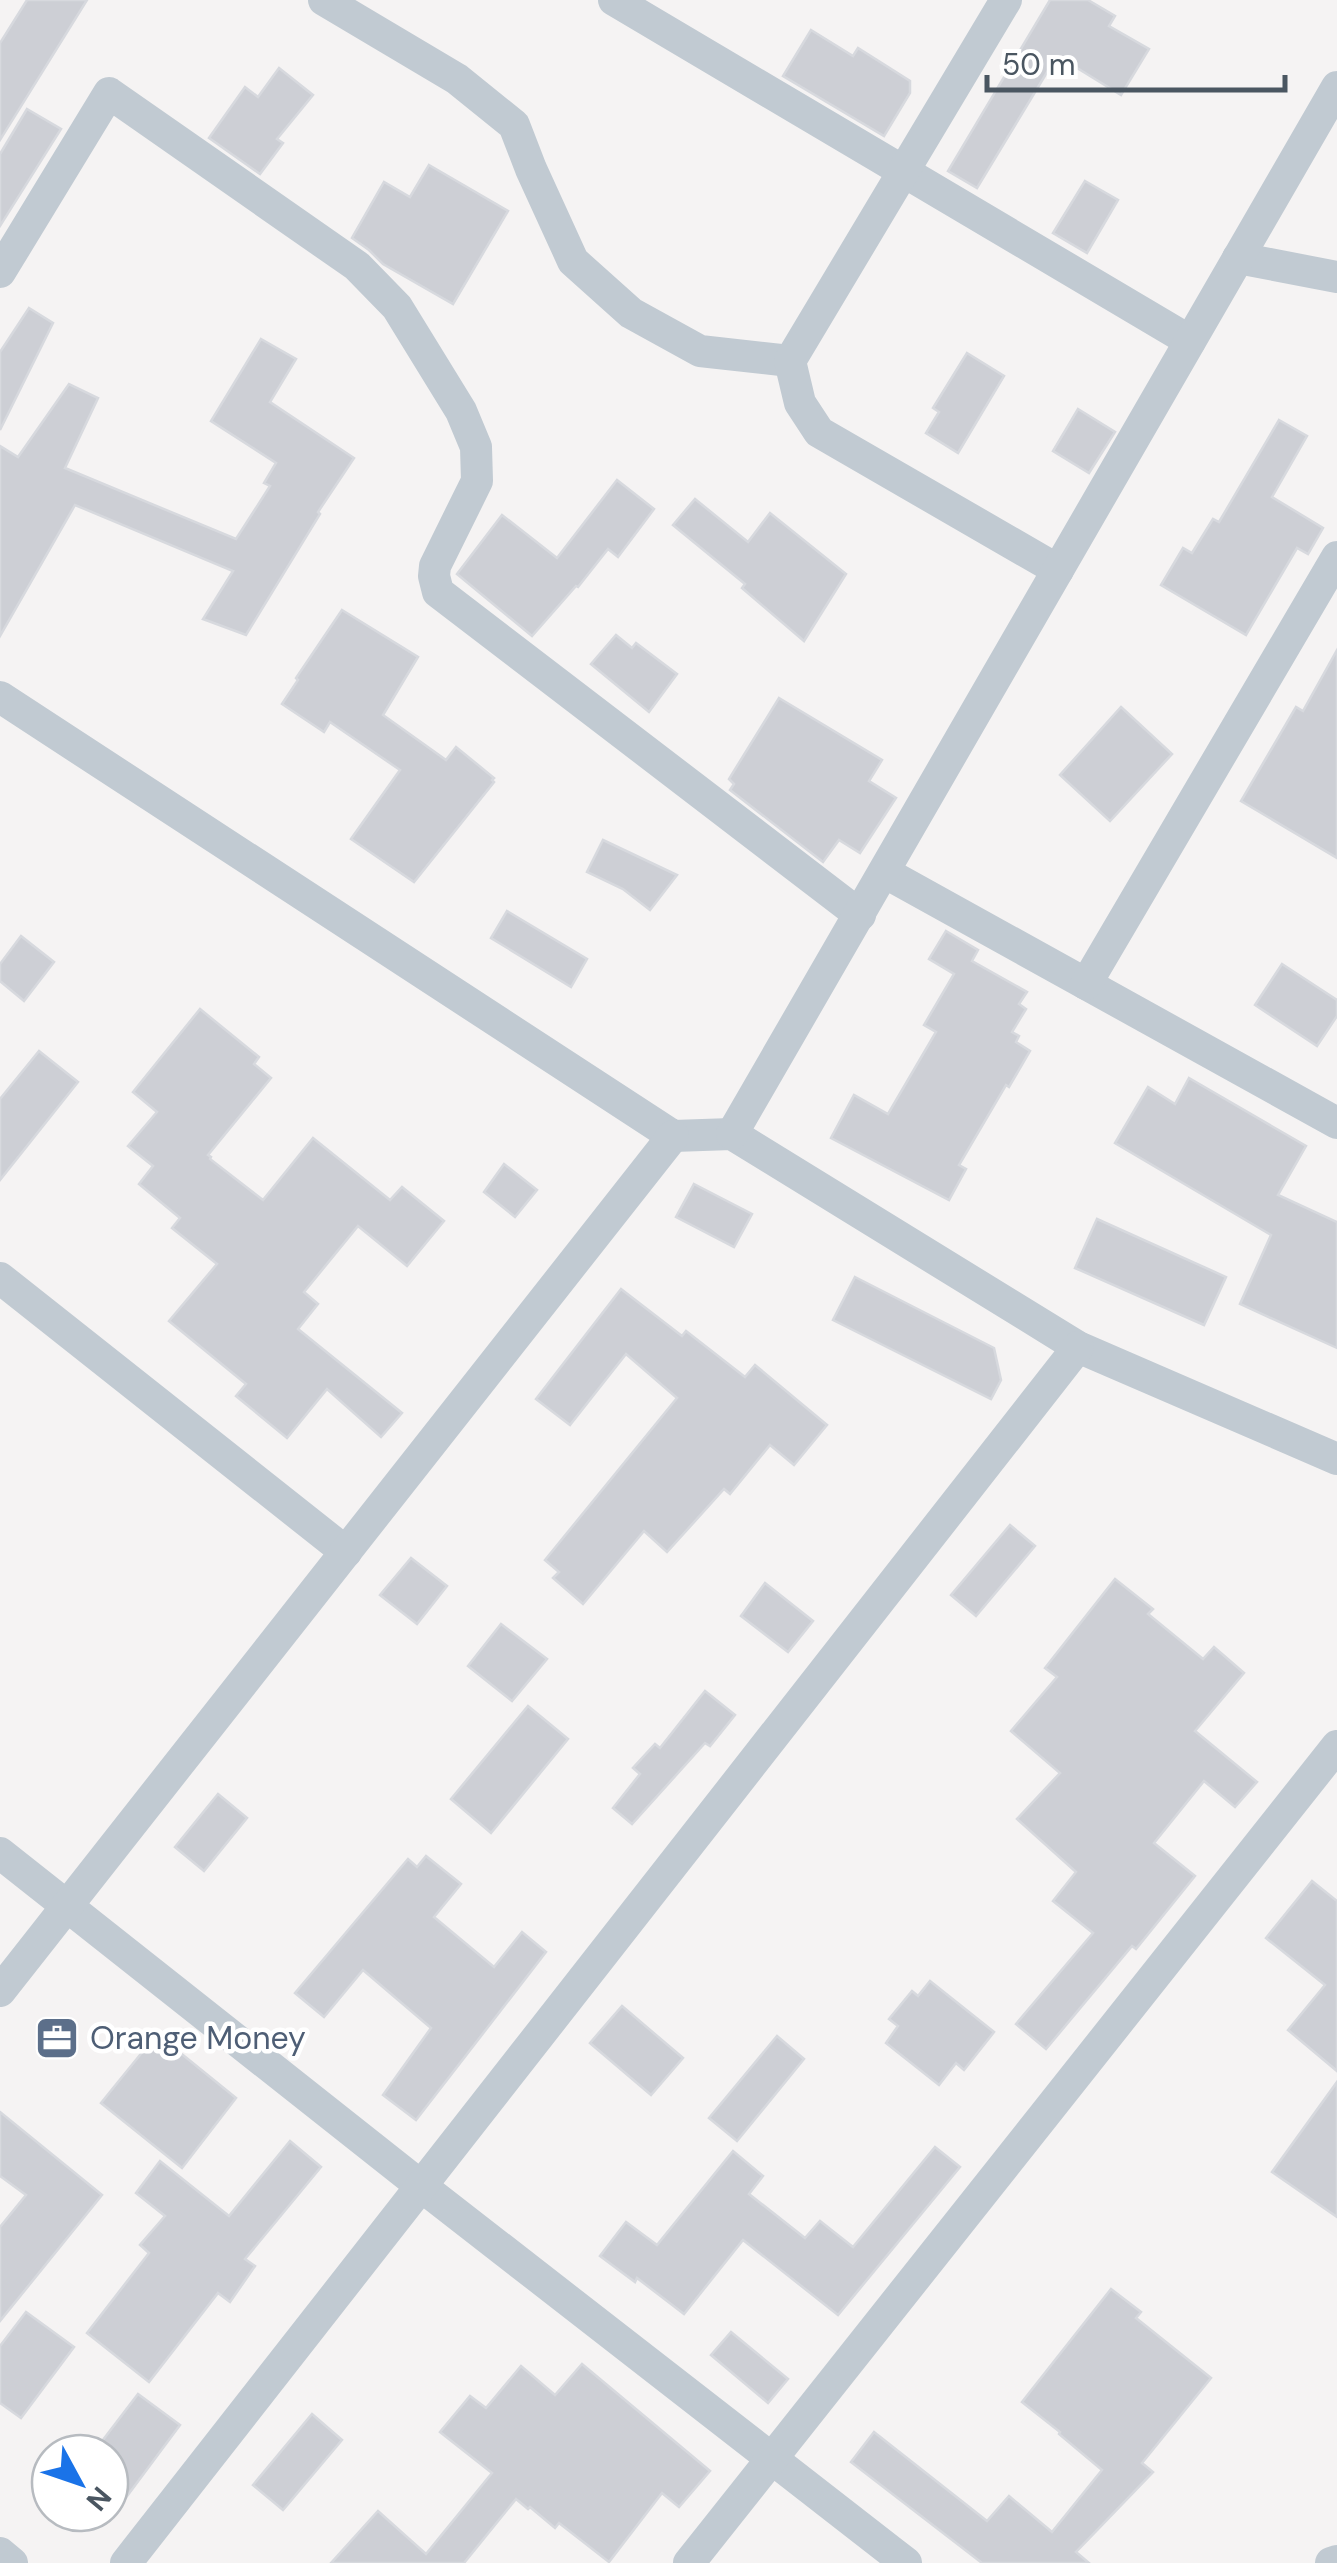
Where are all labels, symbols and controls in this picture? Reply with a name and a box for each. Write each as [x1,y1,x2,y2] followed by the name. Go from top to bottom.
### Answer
[987,30,1284,92] scale bar
[1002,45,1076,84] text: 50 m
[34,2015,80,2061] office icon: Orange Money
[90,2017,306,2059] place label: Orange Money
[30,2433,130,2533] north arrow
[78,2479,120,2518] text: N

